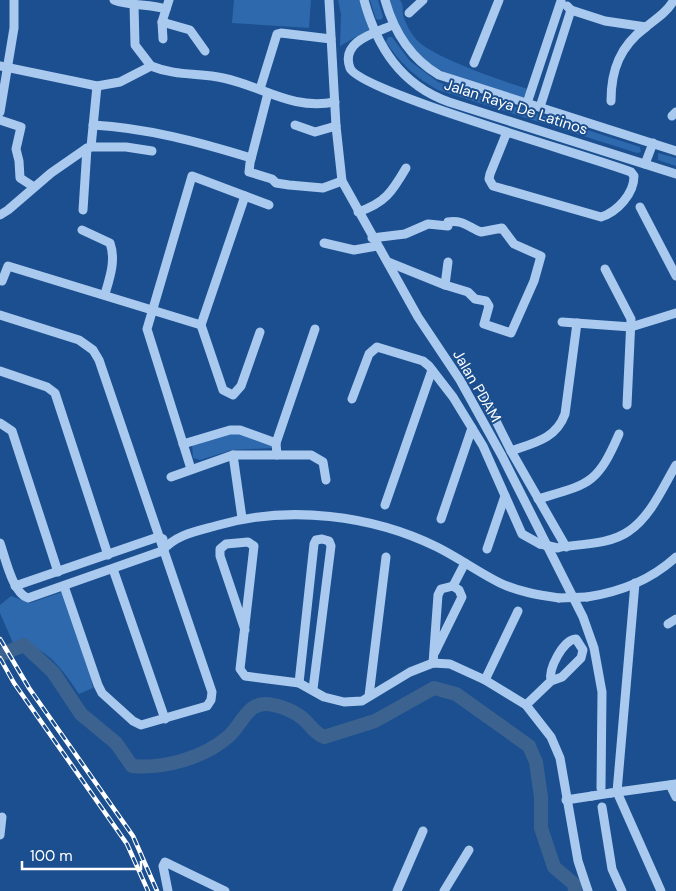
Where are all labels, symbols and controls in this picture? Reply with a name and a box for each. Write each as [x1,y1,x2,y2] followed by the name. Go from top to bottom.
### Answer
[442,74,590,140] street label: Jalan Raya De Latinos
[448,346,506,426] street label: Jalan PDAM
[22,838,141,870] scale bar
[30,846,73,866] text: 100 m

